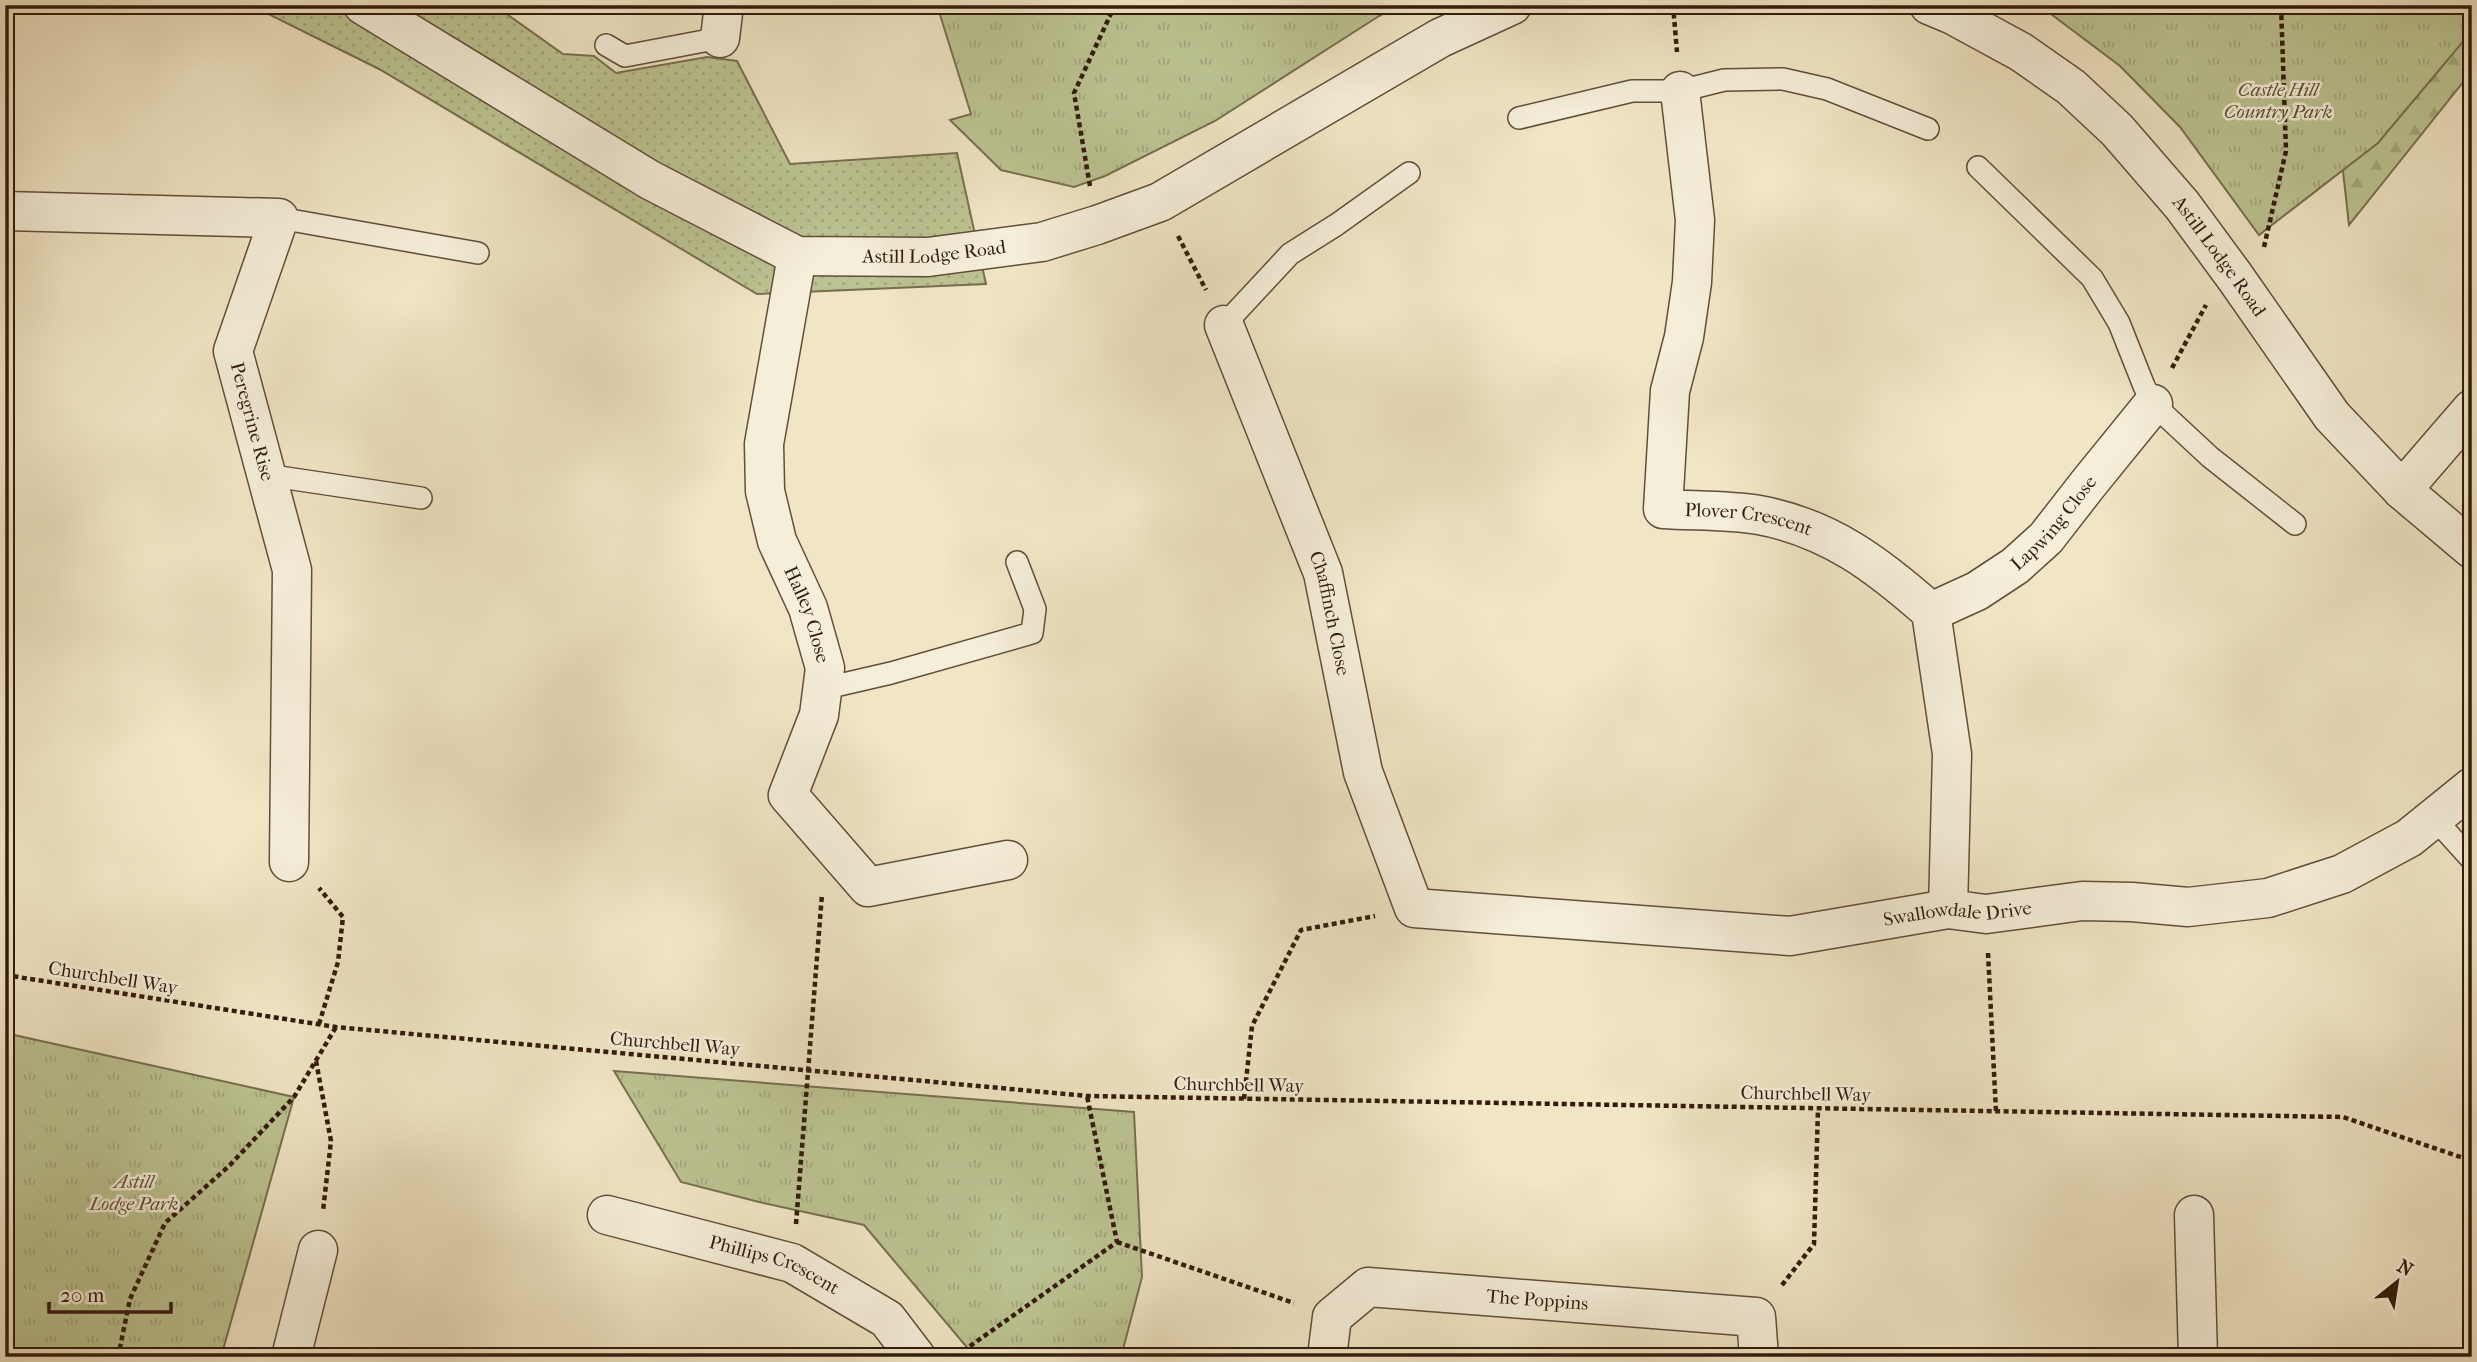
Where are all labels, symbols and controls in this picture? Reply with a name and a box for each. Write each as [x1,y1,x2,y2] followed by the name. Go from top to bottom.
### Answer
[2224,79,2332,123] park label: Castle Hill Country Park
[2167,191,2271,321] street label: Astill Lodge Road
[861,236,1008,268] street label: Astill Lodge Road
[226,360,279,483] street label: Peregrine Rise
[2006,471,2101,575] street label: Lapwing Close
[1684,499,1816,541] street label: Plover Crescent
[1304,548,1354,678] street label: Chaffinch Close
[779,563,834,665] street label: Halley Close
[1882,897,2033,931] street label: Swallowdale Drive
[47,957,180,999] street label: Churchbell Way
[609,1027,742,1061] street label: Churchbell Way
[1173,1073,1305,1097] street label: Churchbell Way
[1740,1082,1872,1106] street label: Churchbell Way
[87,1171,179,1215] park label: Astill Lodge Park
[707,1231,843,1299] street label: Phillips Crescent
[2362,1246,2432,1316] north arrow
[2393,1255,2417,1282] text: N
[49,1271,172,1315] scale bar
[60,1283,105,1307] text: 20 m
[1486,1285,1589,1315] street label: The Poppins

